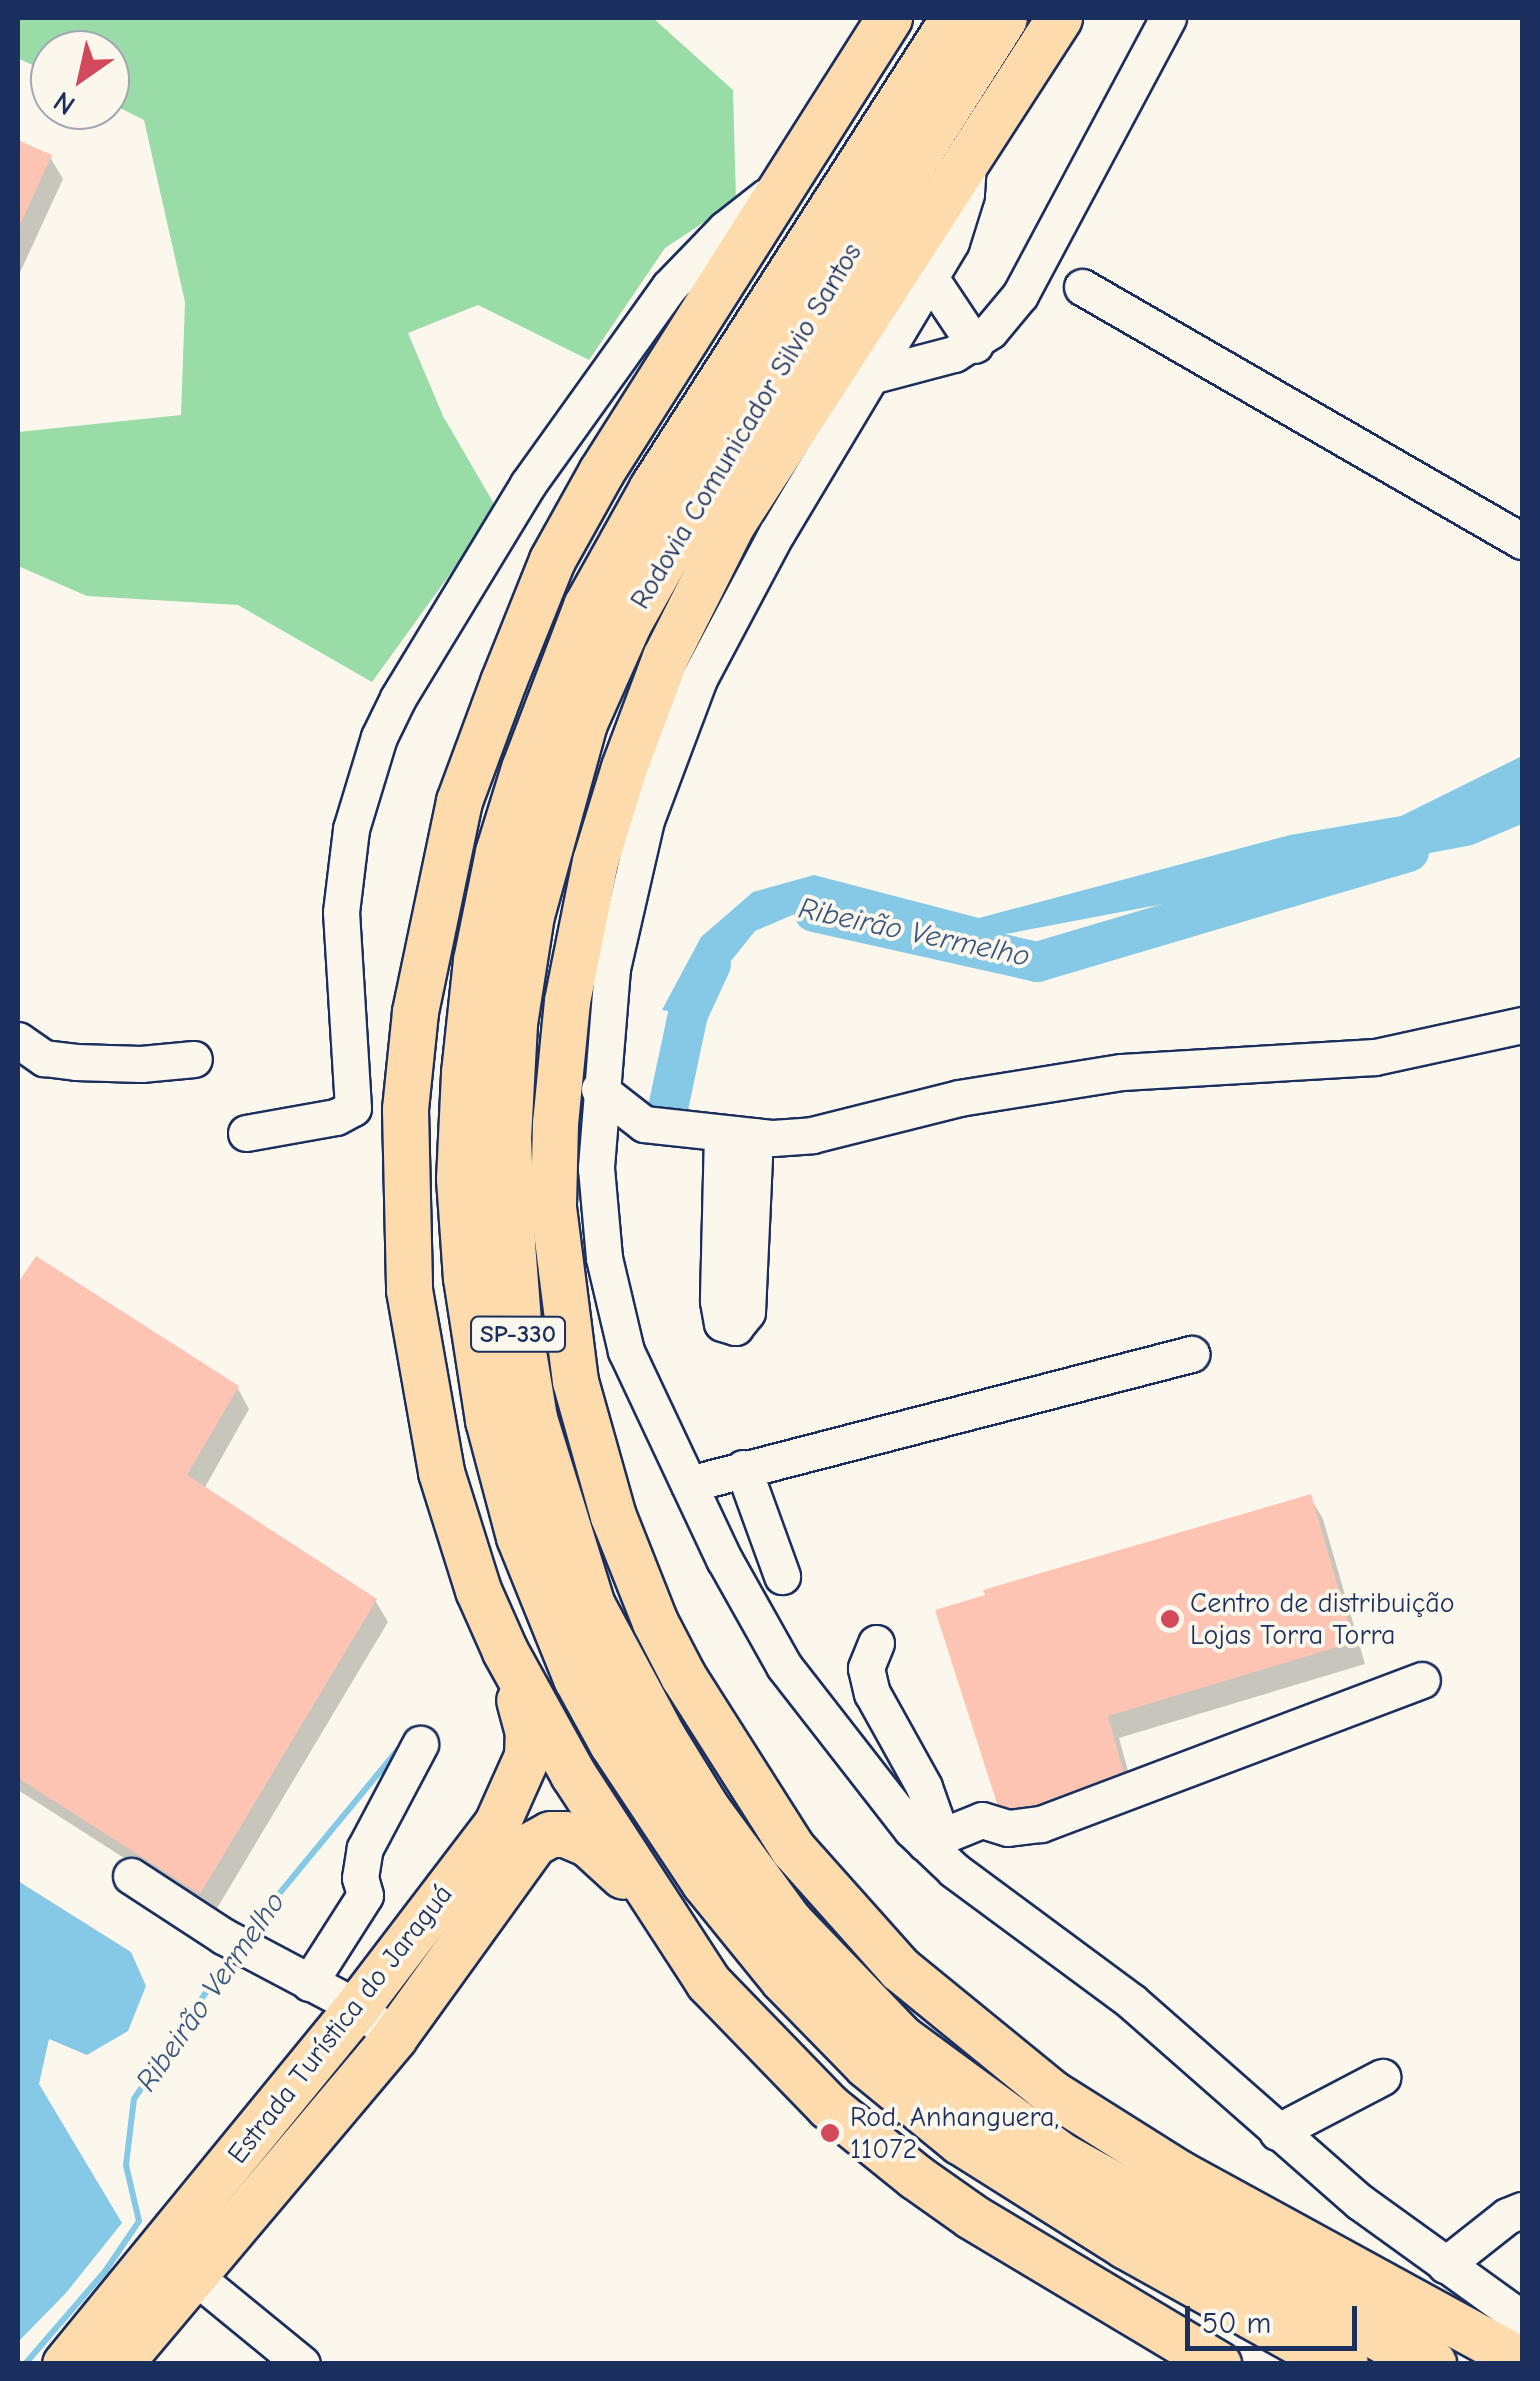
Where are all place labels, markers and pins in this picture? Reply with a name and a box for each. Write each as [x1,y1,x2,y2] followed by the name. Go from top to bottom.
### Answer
[1190,1586,1454,1652] place label: Centro de distribuição Lojas Torra Torra
[1159,1608,1181,1630] marker: Centro de distribuição Lojas Torra Torra
[850,2100,1059,2166] place label: Rod. Anhanguera, 11072
[819,2122,841,2144] marker: Rod. Anhanguera, 11072

